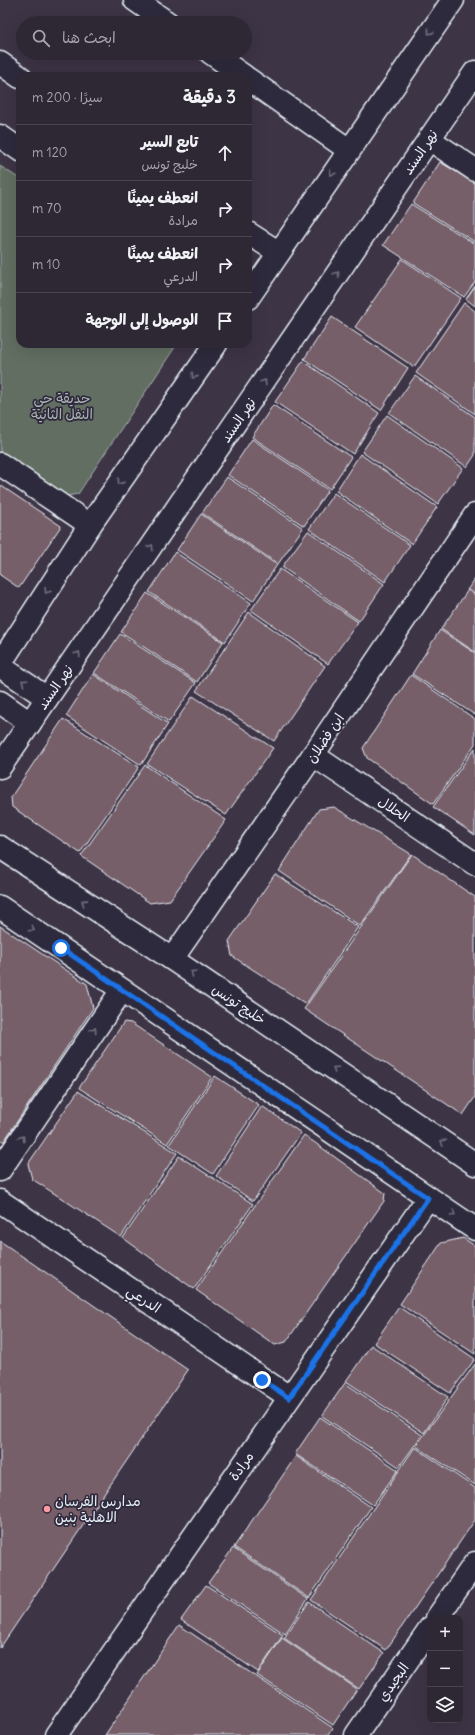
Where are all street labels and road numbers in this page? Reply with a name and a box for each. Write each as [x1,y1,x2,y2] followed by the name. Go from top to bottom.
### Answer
[398,126,442,178] street label: نهر السند
[216,394,260,446] street label: نهر السند
[33,661,77,713] street label: نهر السند
[302,710,348,766] street label: ابن فضلان
[375,792,413,826] street label: الحلال
[208,980,269,1029] street label: خليج تونس
[121,1281,164,1320] street label: الدرعي
[225,1448,257,1484] street label: مرادة
[373,1659,414,1706] street label: البجيدي

